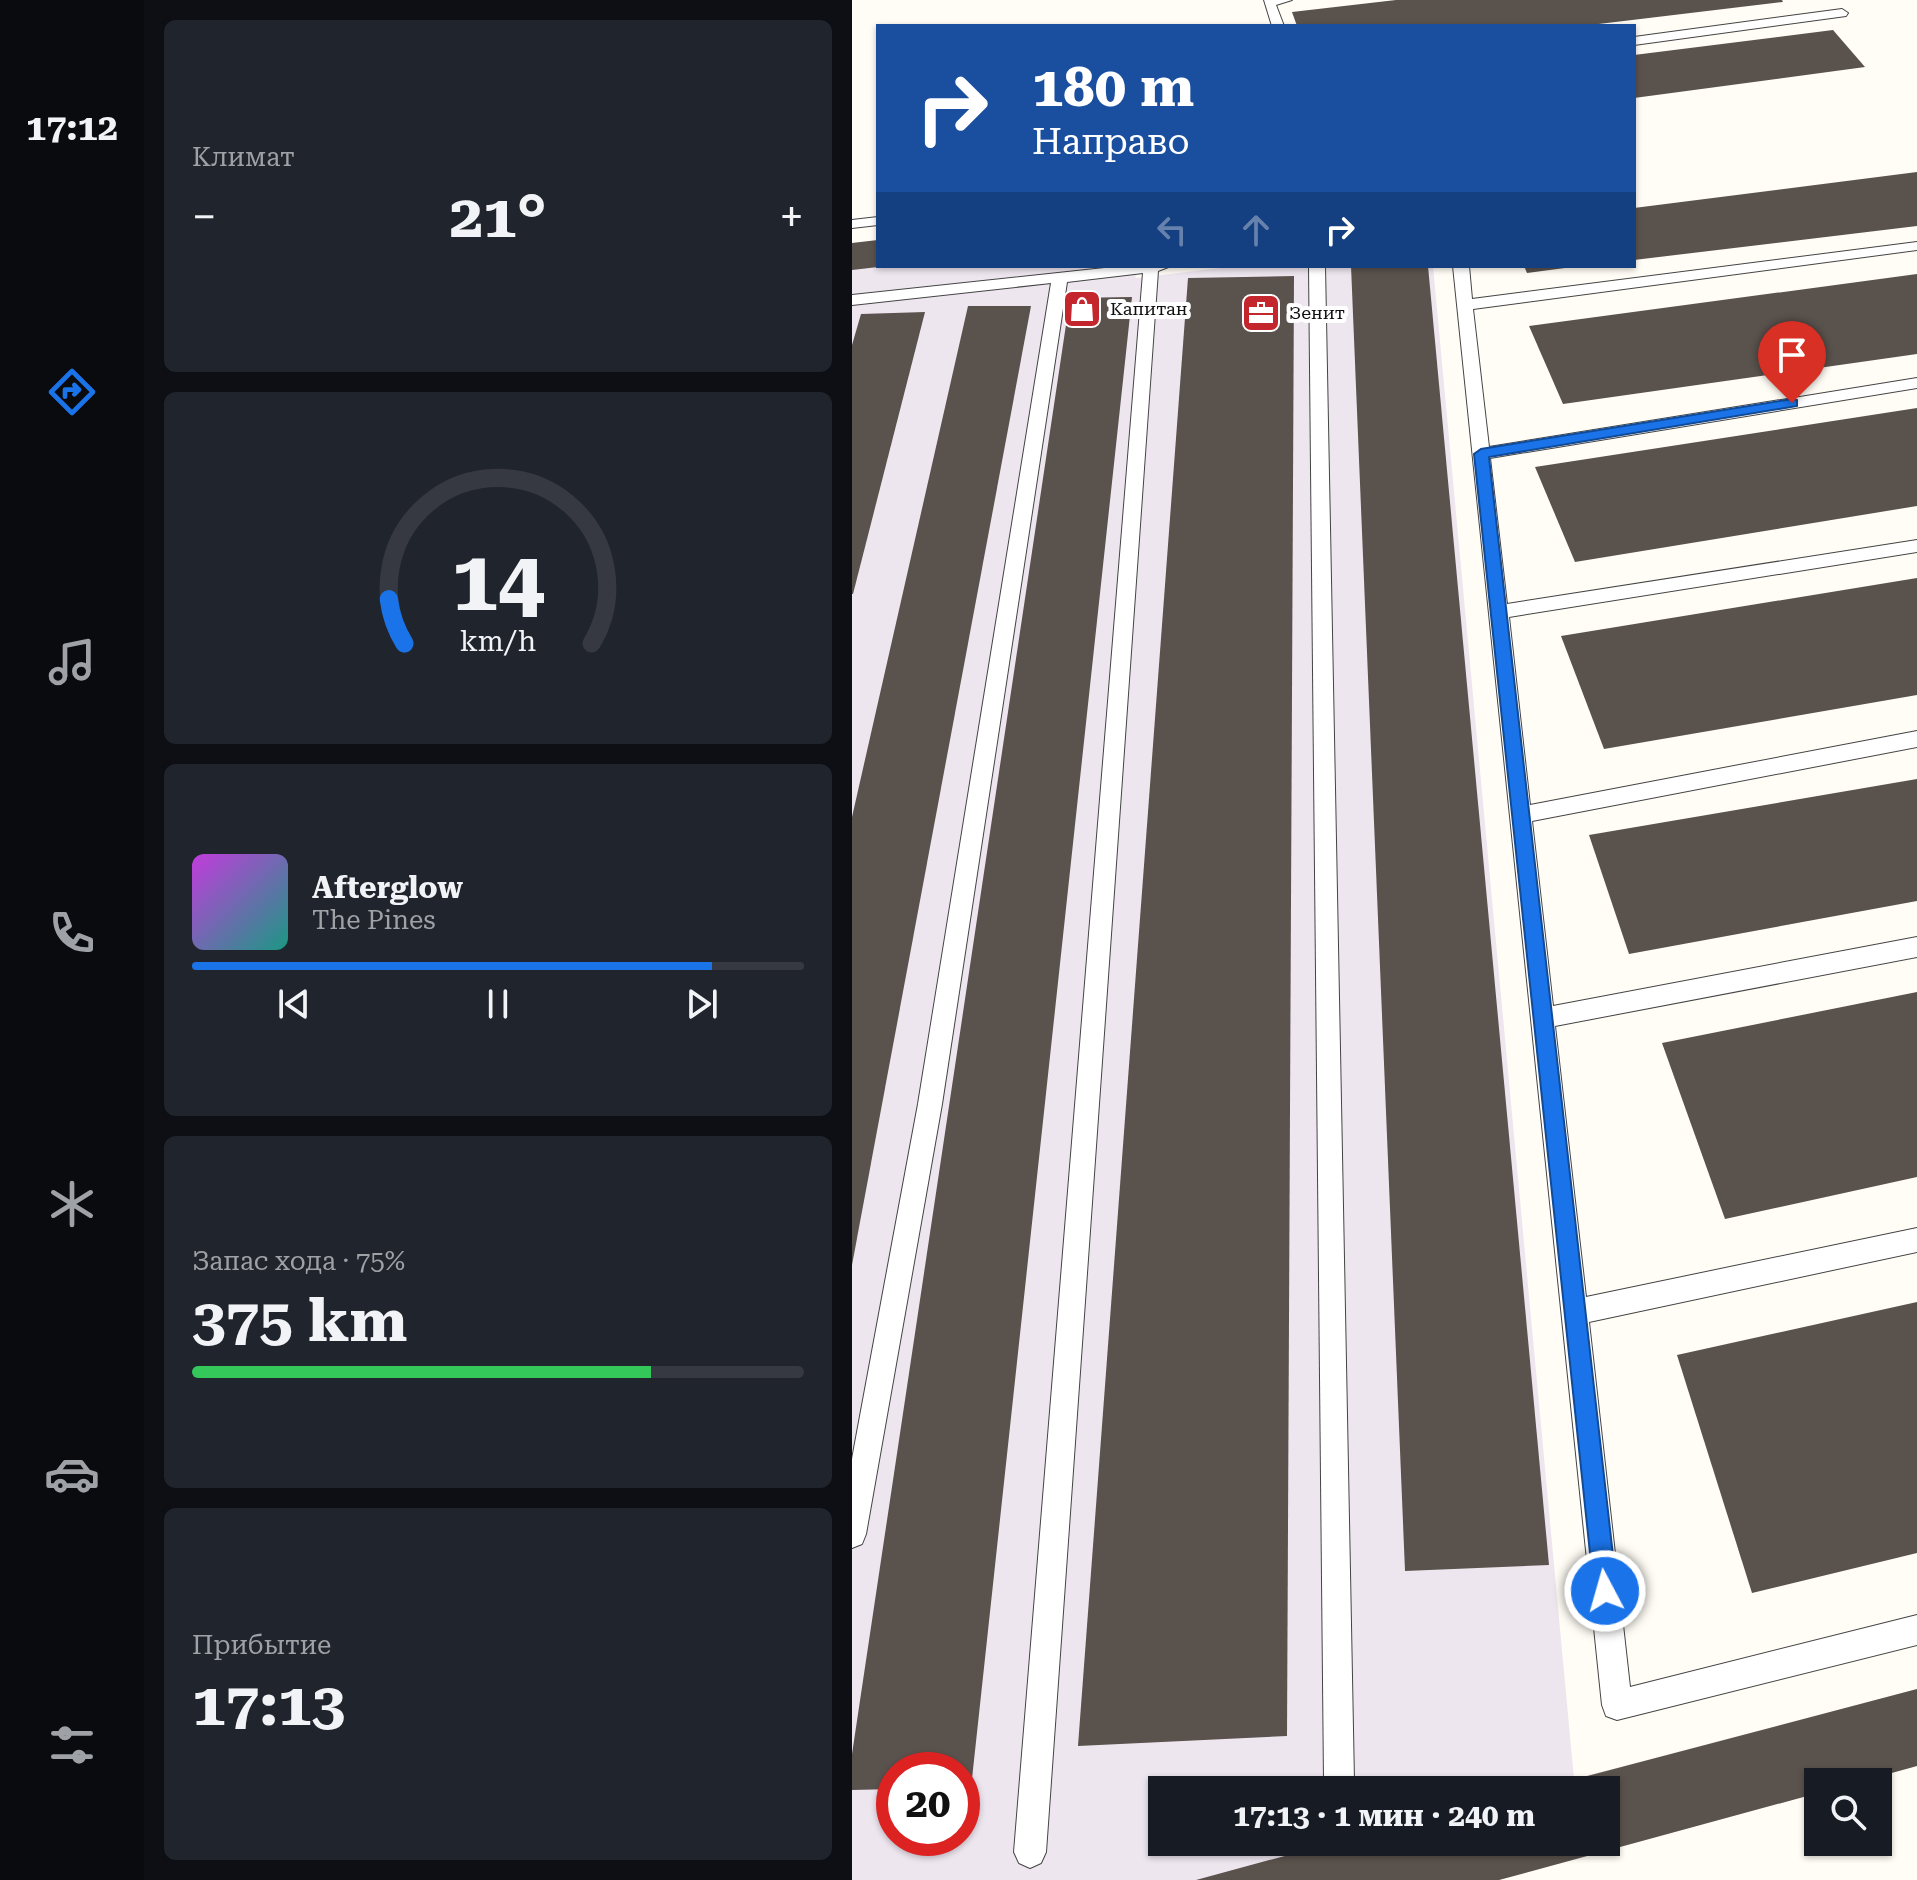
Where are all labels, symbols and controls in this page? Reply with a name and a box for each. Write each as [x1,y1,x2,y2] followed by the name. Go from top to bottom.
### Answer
[1032,54,1194,120] text: 180 m
[900,56,1004,160] icon: right
[26,107,118,149] text: 17:12
[1032,121,1190,163] text: Направо
[192,142,295,172] text: Климат
[449,181,547,252] text: 21°
[192,191,217,243] text: −
[779,191,804,243] text: +
[1150,208,1194,252] icon: left
[1234,208,1278,252] icon: ahead
[1318,208,1362,252] icon: right
[1061,288,1103,330] shop icon: Капитан
[1240,292,1282,334] office icon: Зенит
[1110,298,1188,319] place label: Капитан
[1289,302,1345,323] place label: Зенит
[1758,321,1826,403] pin
[1770,333,1814,377] icon: arrive
[44,364,100,420] icon: directions
[451,533,545,630] text: 14
[460,624,536,658] text: km/h
[44,634,100,690] icon: music
[312,870,463,905] text: Afterglow
[44,905,100,961] icon: phone
[312,905,436,935] text: The Pines
[272,982,316,1026] icon: previous
[476,982,520,1026] icon: pause
[680,982,724,1026] icon: next
[44,1176,100,1232] icon: climate
[192,1246,405,1276] text: Запас хода · 75%
[192,1285,407,1356] text: 375 km
[44,1446,100,1502] icon: car
[1563,1549,1647,1633] position arrow
[192,1630,331,1660] text: Прибытие
[192,1669,345,1740] text: 17:13
[44,1717,100,1773] icon: filters
[876,1752,980,1856] speed limit sign: 20
[1804,1768,1892,1856] map controls
[1804,1768,1892,1856] button: search
[1233,1798,1535,1833] text: 17:13 · 1 мин · 240 m

